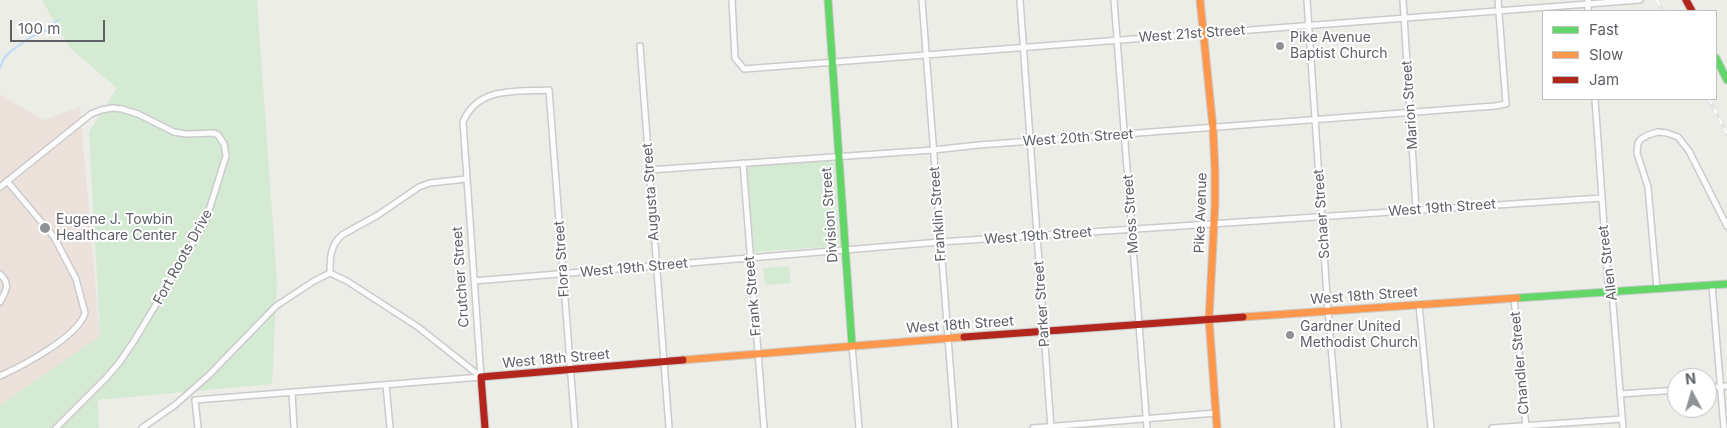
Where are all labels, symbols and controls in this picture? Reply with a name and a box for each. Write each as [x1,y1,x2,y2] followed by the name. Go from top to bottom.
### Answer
[12,10,108,42] scale bar
[1542,10,1717,100] legend
[18,19,60,38] text: 100 m
[1589,20,1619,39] text: Fast
[1138,22,1246,46] street label: West 21st Street
[1290,30,1388,62] place label: Pike Avenue Baptist Church
[1274,40,1286,52] marker: Pike Avenue Baptist Church
[1589,45,1623,64] text: Slow
[1398,60,1422,150] street label: Marion Street
[1589,70,1619,89] text: Jam
[1022,126,1134,150] street label: West 20th Street
[639,142,663,242] street label: Augusta Street
[926,166,950,262] street label: Franklin Street
[818,167,842,263] street label: Division Street
[1310,169,1334,259] street label: Schaer Street
[1191,172,1211,254] street label: Pike Avenue
[1120,174,1142,254] street label: Moss Street
[1388,196,1496,220] street label: West 19th Street
[150,206,216,308] street label: Fort Roots Drive
[56,212,177,244] place label: Eugene J. Towbin Healthcare Center
[551,220,573,298] street label: Flora Street
[38,221,52,235] marker: Eugene J. Towbin Healthcare Center
[984,224,1092,248] street label: West 19th Street
[1595,224,1621,302] street label: Allen Street
[449,226,473,328] street label: Crutcher Street
[579,255,689,281] street label: West 19th Street
[741,255,765,337] street label: Frank Street
[1031,260,1053,348] street label: Parker Street
[1310,284,1418,308] street label: West 18th Street
[1507,311,1533,415] street label: Chandler Street
[906,313,1014,337] street label: West 18th Street
[1300,319,1418,352] place label: Gardner United Methodist Church
[1284,329,1296,341] marker: Gardner United Methodist Church
[502,346,610,372] street label: West 18th Street
[1667,368,1717,418] north arrow
[1684,370,1697,388] text: N

